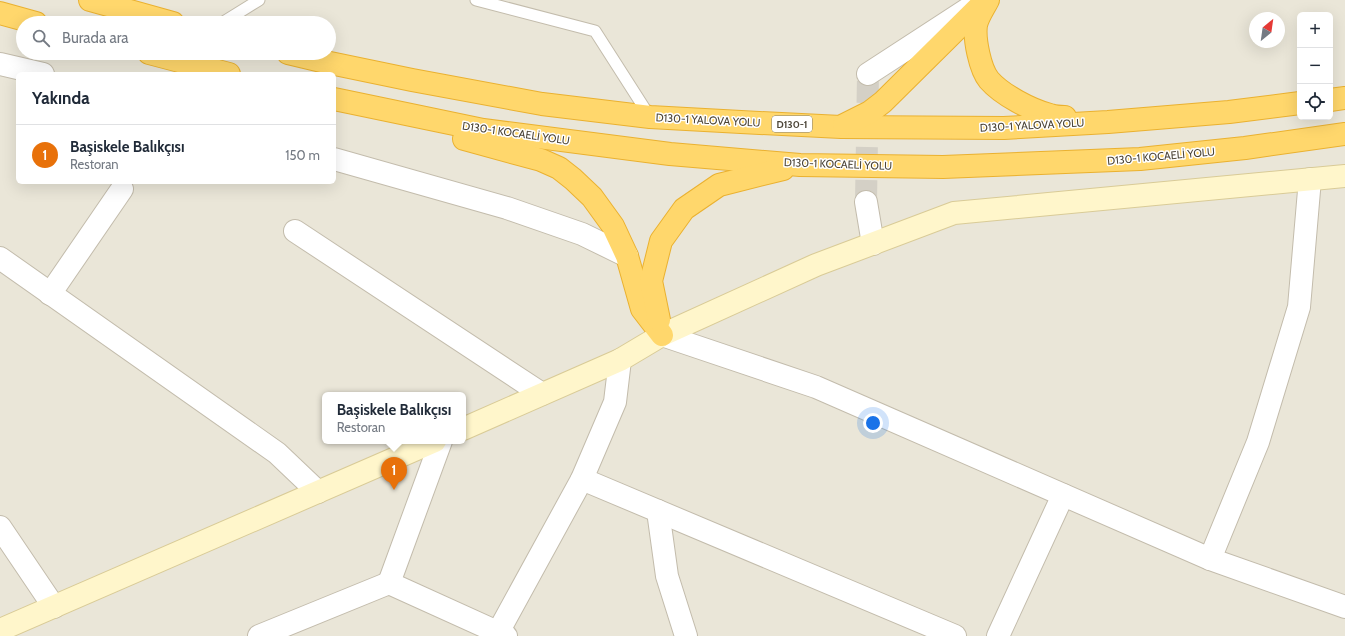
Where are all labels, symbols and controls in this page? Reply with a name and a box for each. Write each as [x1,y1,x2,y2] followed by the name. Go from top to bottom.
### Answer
[1249,12,1285,48] north arrow
[1297,12,1333,120] map controls
[1297,12,1333,48] button: +
[16,16,336,60] search box
[30,27,52,49] icon: search
[62,29,129,47] text: Burada ara
[1297,48,1333,84] button: −
[1297,84,1333,120] button: locate
[32,88,90,108] text: Yakında
[655,110,761,130] street label: D130-1 YALOVA YOLU
[979,115,1085,135] street label: D130-1 YALOVA YOLU
[772,116,812,132] road number: D130-1
[461,119,571,147] street label: D130-1 KOCAELİ YOLU
[70,138,185,156] text: Başiskele Balıkçısı
[1106,144,1216,168] street label: D130-1 KOCAELİ YOLU
[43,147,47,163] text: 1
[285,147,320,163] text: 150 m
[784,155,892,173] street label: D130-1 KOCAELİ YOLU
[70,156,119,172] text: Restoran
[322,392,466,444] popup
[337,401,451,419] text: Başiskele Balıkçısı
[863,413,883,433] your location
[337,419,385,435] text: Restoran
[381,457,407,490] pin: 1

